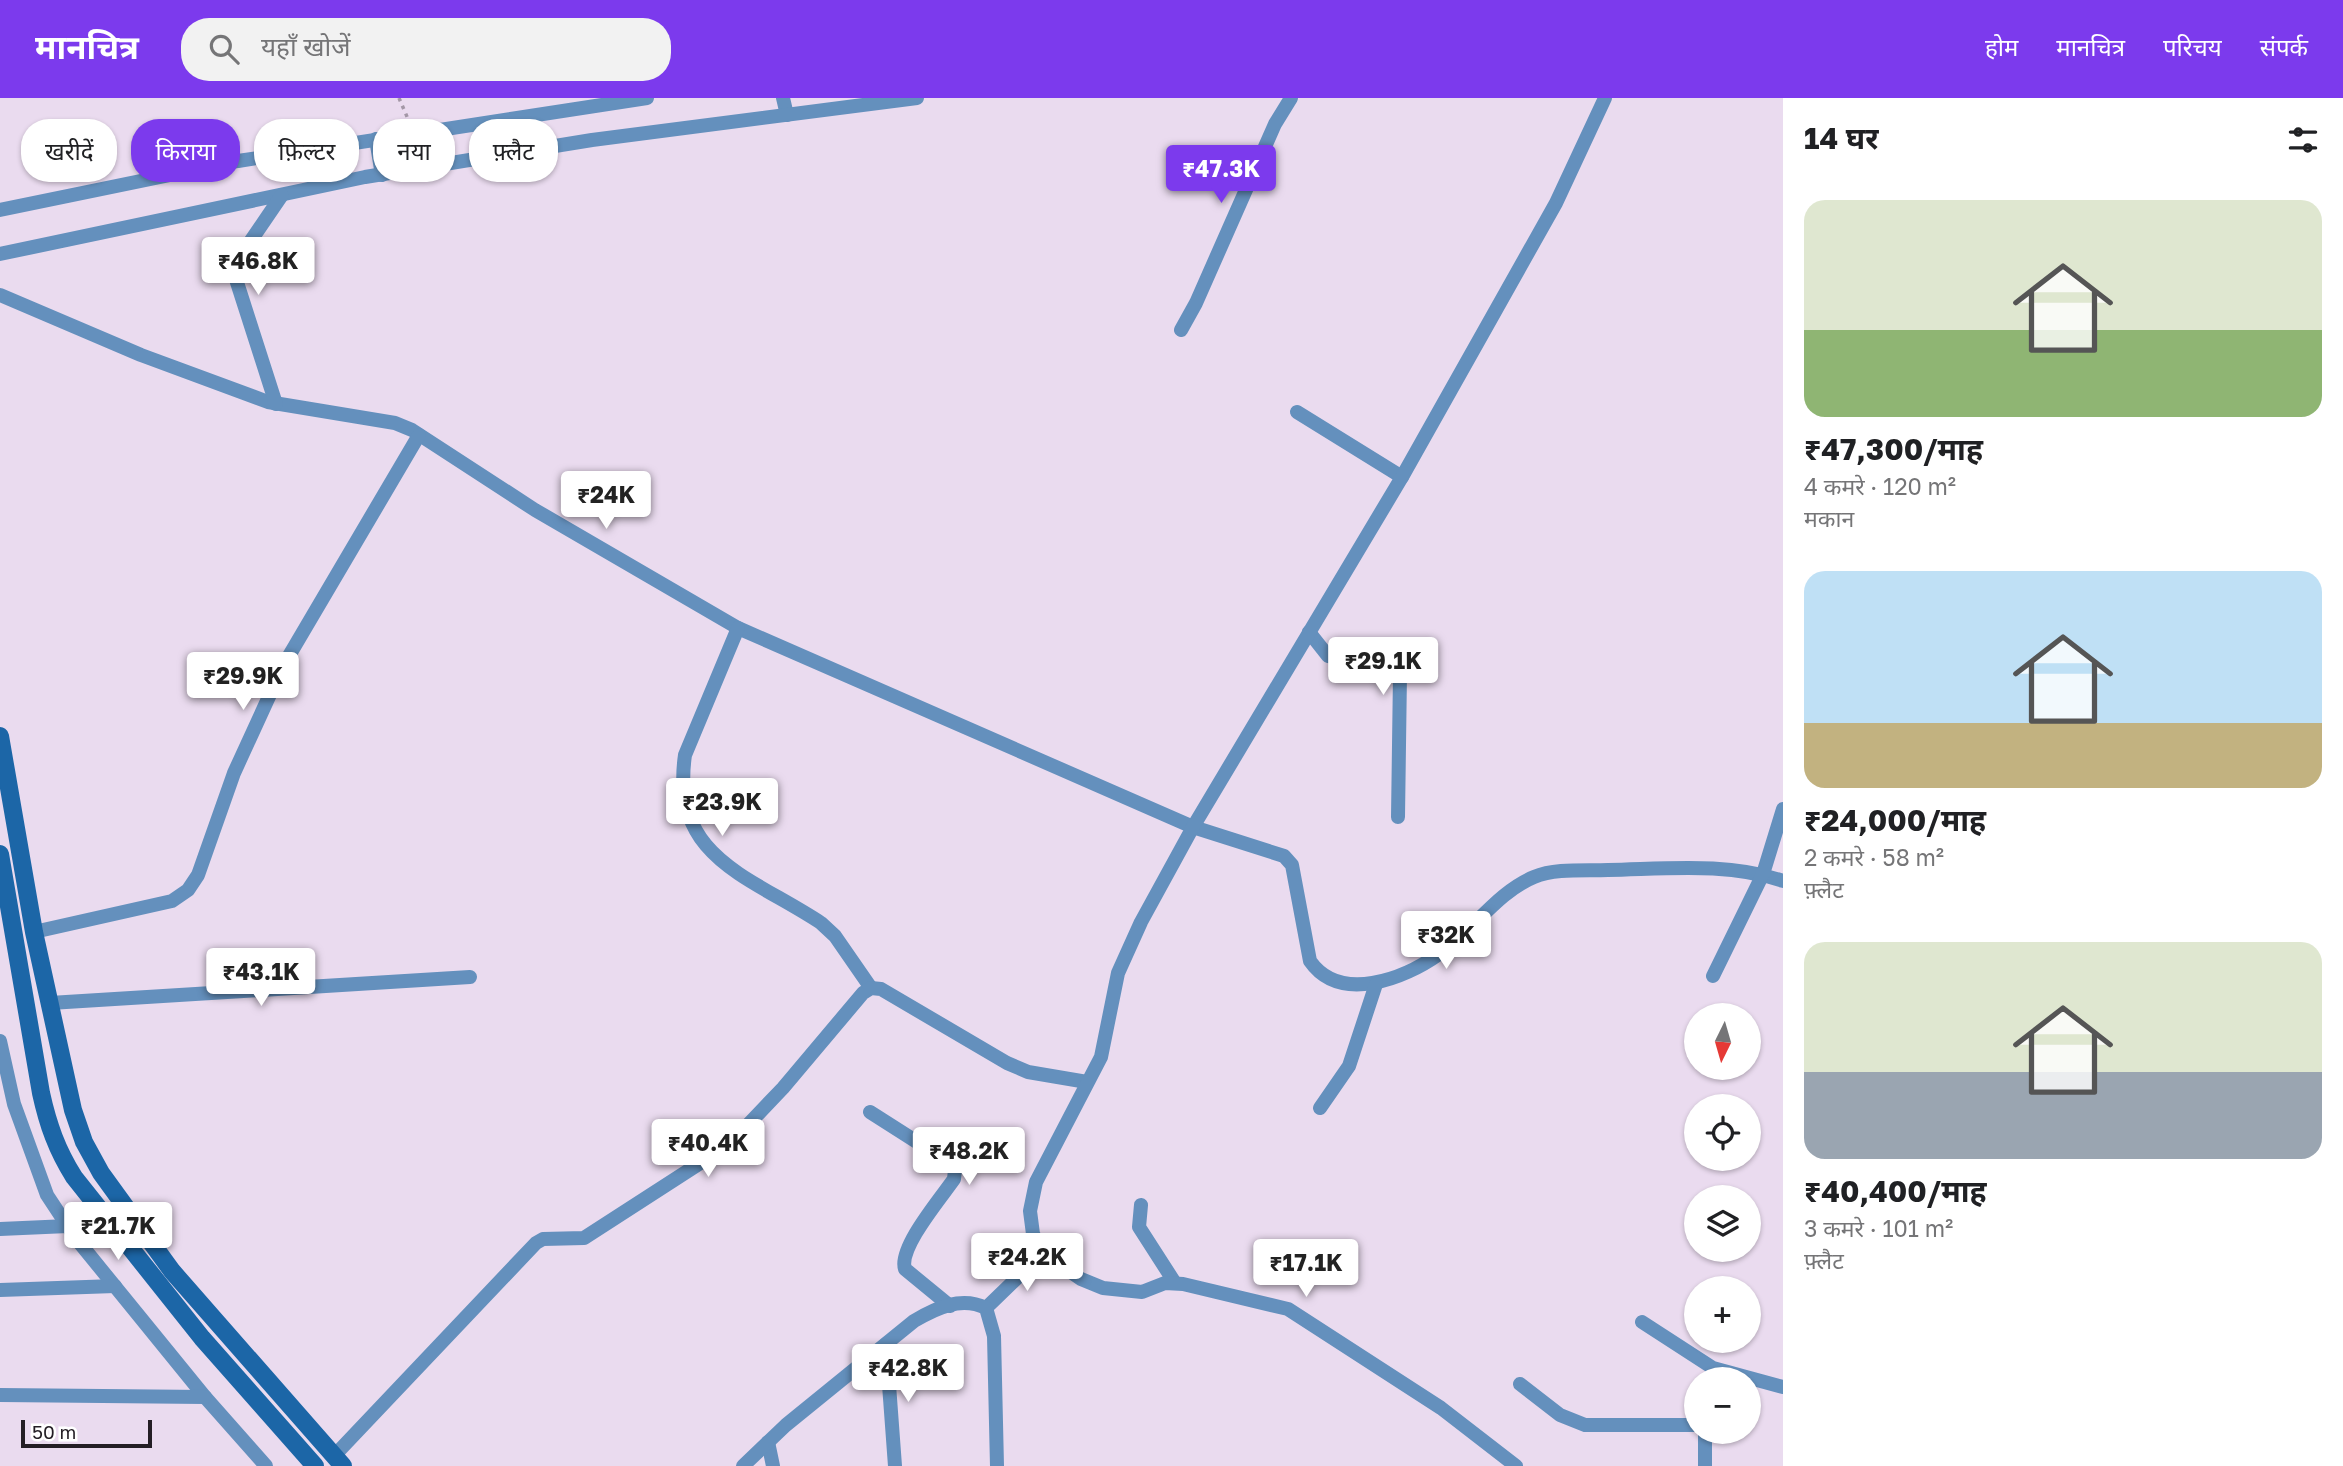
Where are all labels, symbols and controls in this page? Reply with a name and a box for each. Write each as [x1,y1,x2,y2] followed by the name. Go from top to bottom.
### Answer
[181,18,671,81] search box
[35,27,139,66] text: मानचित्र
[205,30,243,68] icon: search
[261,31,350,62] text: यहाँ खोजें
[1985,32,2018,61] text: होम
[2056,32,2125,61] text: मानचित्र
[2163,32,2222,61] text: परिचय
[2260,32,2308,61] text: संपर्क
[21,119,117,182] chip: खरीदें
[131,119,240,182] chip: किराया
[254,119,359,182] chip: फ़िल्टर
[373,119,455,182] chip: नया
[469,119,558,182] chip: फ़्लैट
[1804,120,1878,156] text: 14 घर
[2284,121,2322,159] icon: filters
[1164,146,1278,205] pin: ₹47.3K
[1182,154,1260,182] text: ₹47.3K
[201,238,315,297] pin: ₹46.8K
[2000,245,2126,371] icon: home
[218,246,298,274] text: ₹46.8K
[1804,431,1983,467] text: ₹47,300/माह
[565,472,647,531] pin: ₹24K
[1804,472,1956,500] text: 4 कमरे · 120 m²
[577,480,635,508] text: ₹24K
[1804,504,1854,532] text: मकान
[2000,616,2126,742] icon: home
[1326,638,1440,697] pin: ₹29.1K
[1344,646,1422,674] text: ₹29.1K
[186,652,300,712] pin: ₹29.9K
[203,661,283,689] text: ₹29.9K
[665,778,779,838] pin: ₹23.9K
[682,787,762,815] text: ₹23.9K
[1804,802,1986,838] text: ₹24,000/माह
[1804,843,1944,871] text: 2 कमरे · 58 m²
[1804,875,1844,903] text: फ़्लैट
[1405,912,1487,971] pin: ₹32K
[1417,920,1475,948] text: ₹32K
[204,948,318,1008] pin: ₹43.1K
[222,957,300,985] text: ₹43.1K
[2000,987,2126,1113] icon: home
[1684,1003,1760,1080] north arrow
[1684,1003,1761,1444] map controls
[1684,1094,1761,1171] button: locate
[651,1119,765,1179] pin: ₹40.4K
[668,1128,748,1156] text: ₹40.4K
[912,1128,1026,1187] pin: ₹48.2K
[929,1136,1009,1164] text: ₹48.2K
[1804,1173,1987,1209] text: ₹40,400/माह
[1684,1185,1761,1262] button: layers
[61,1202,175,1262] pin: ₹21.7K
[80,1211,156,1239] text: ₹21.7K
[1804,1214,1953,1242] text: 3 कमरे · 101 m²
[970,1234,1084,1293] pin: ₹24.2K
[1249,1240,1363,1299] pin: ₹17.1K
[987,1242,1067,1270] text: ₹24.2K
[1804,1246,1844,1274] text: फ़्लैट
[1269,1248,1343,1276] text: ₹17.1K
[1684,1276,1761,1353] button: +
[851,1344,965,1404] pin: ₹42.8K
[868,1353,948,1381] text: ₹42.8K
[1684,1367,1761,1444] button: −
[21,1417,152,1449] scale bar
[32,1420,76,1443] text: 50 m

